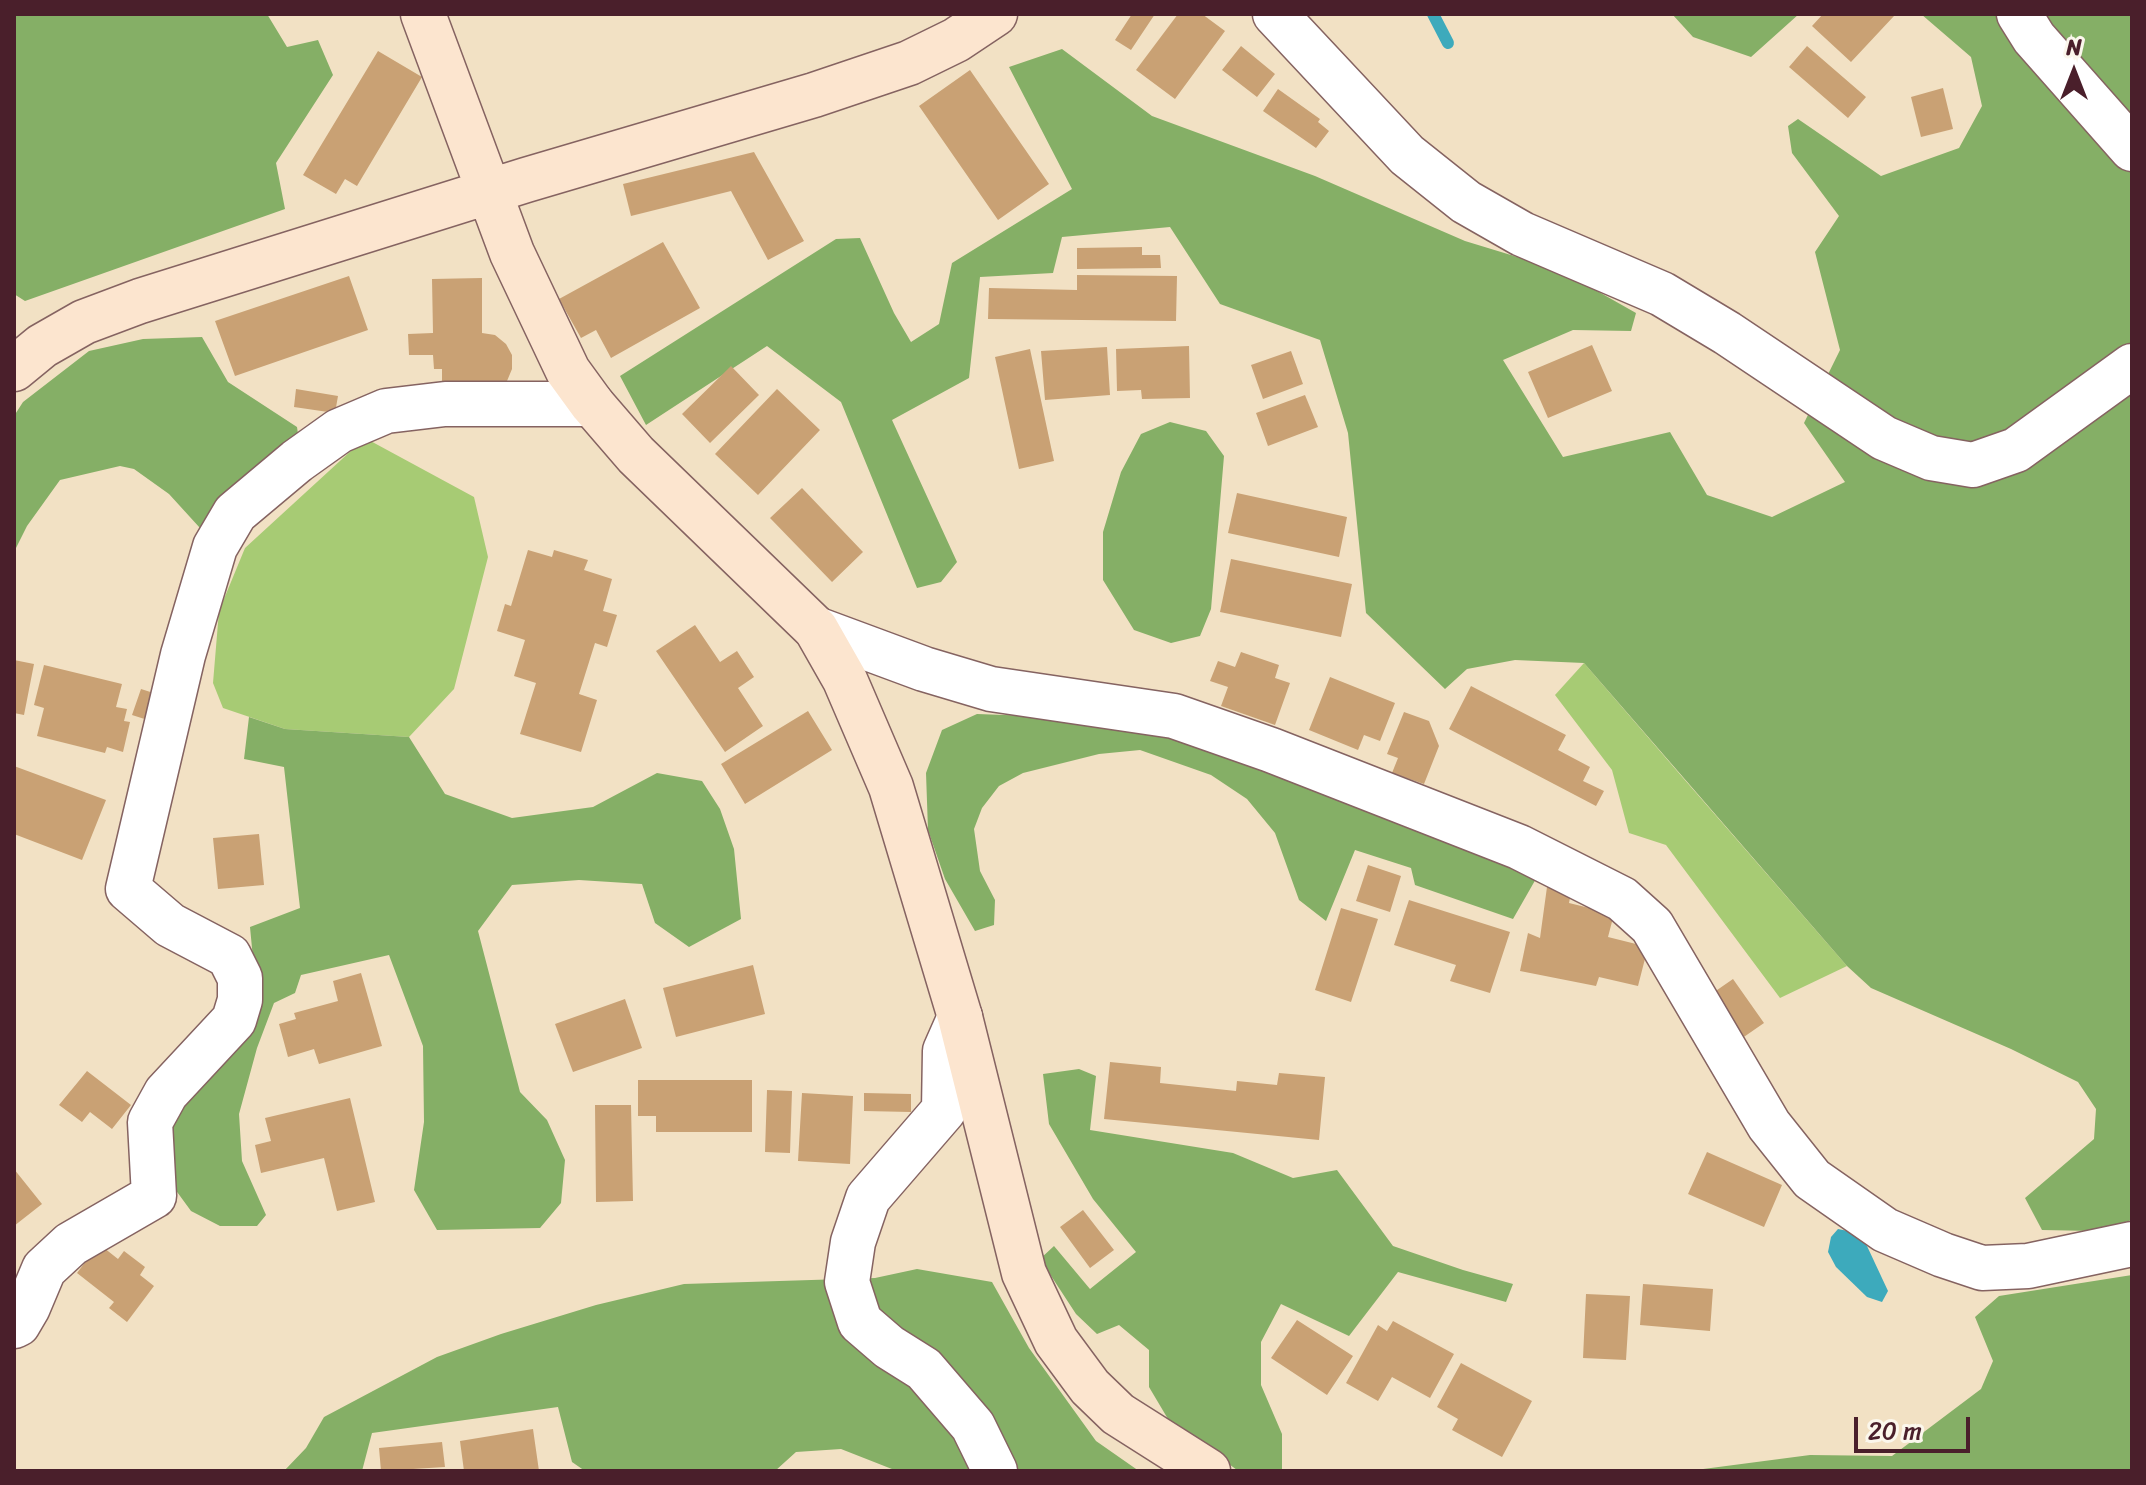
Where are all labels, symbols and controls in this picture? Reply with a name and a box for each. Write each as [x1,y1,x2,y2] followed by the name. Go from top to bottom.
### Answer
[2066,28,2082,67] text: N
[2034,32,2114,112] north arrow
[1858,1401,1974,1451] scale bar
[1868,1410,1922,1452] text: 20 m

